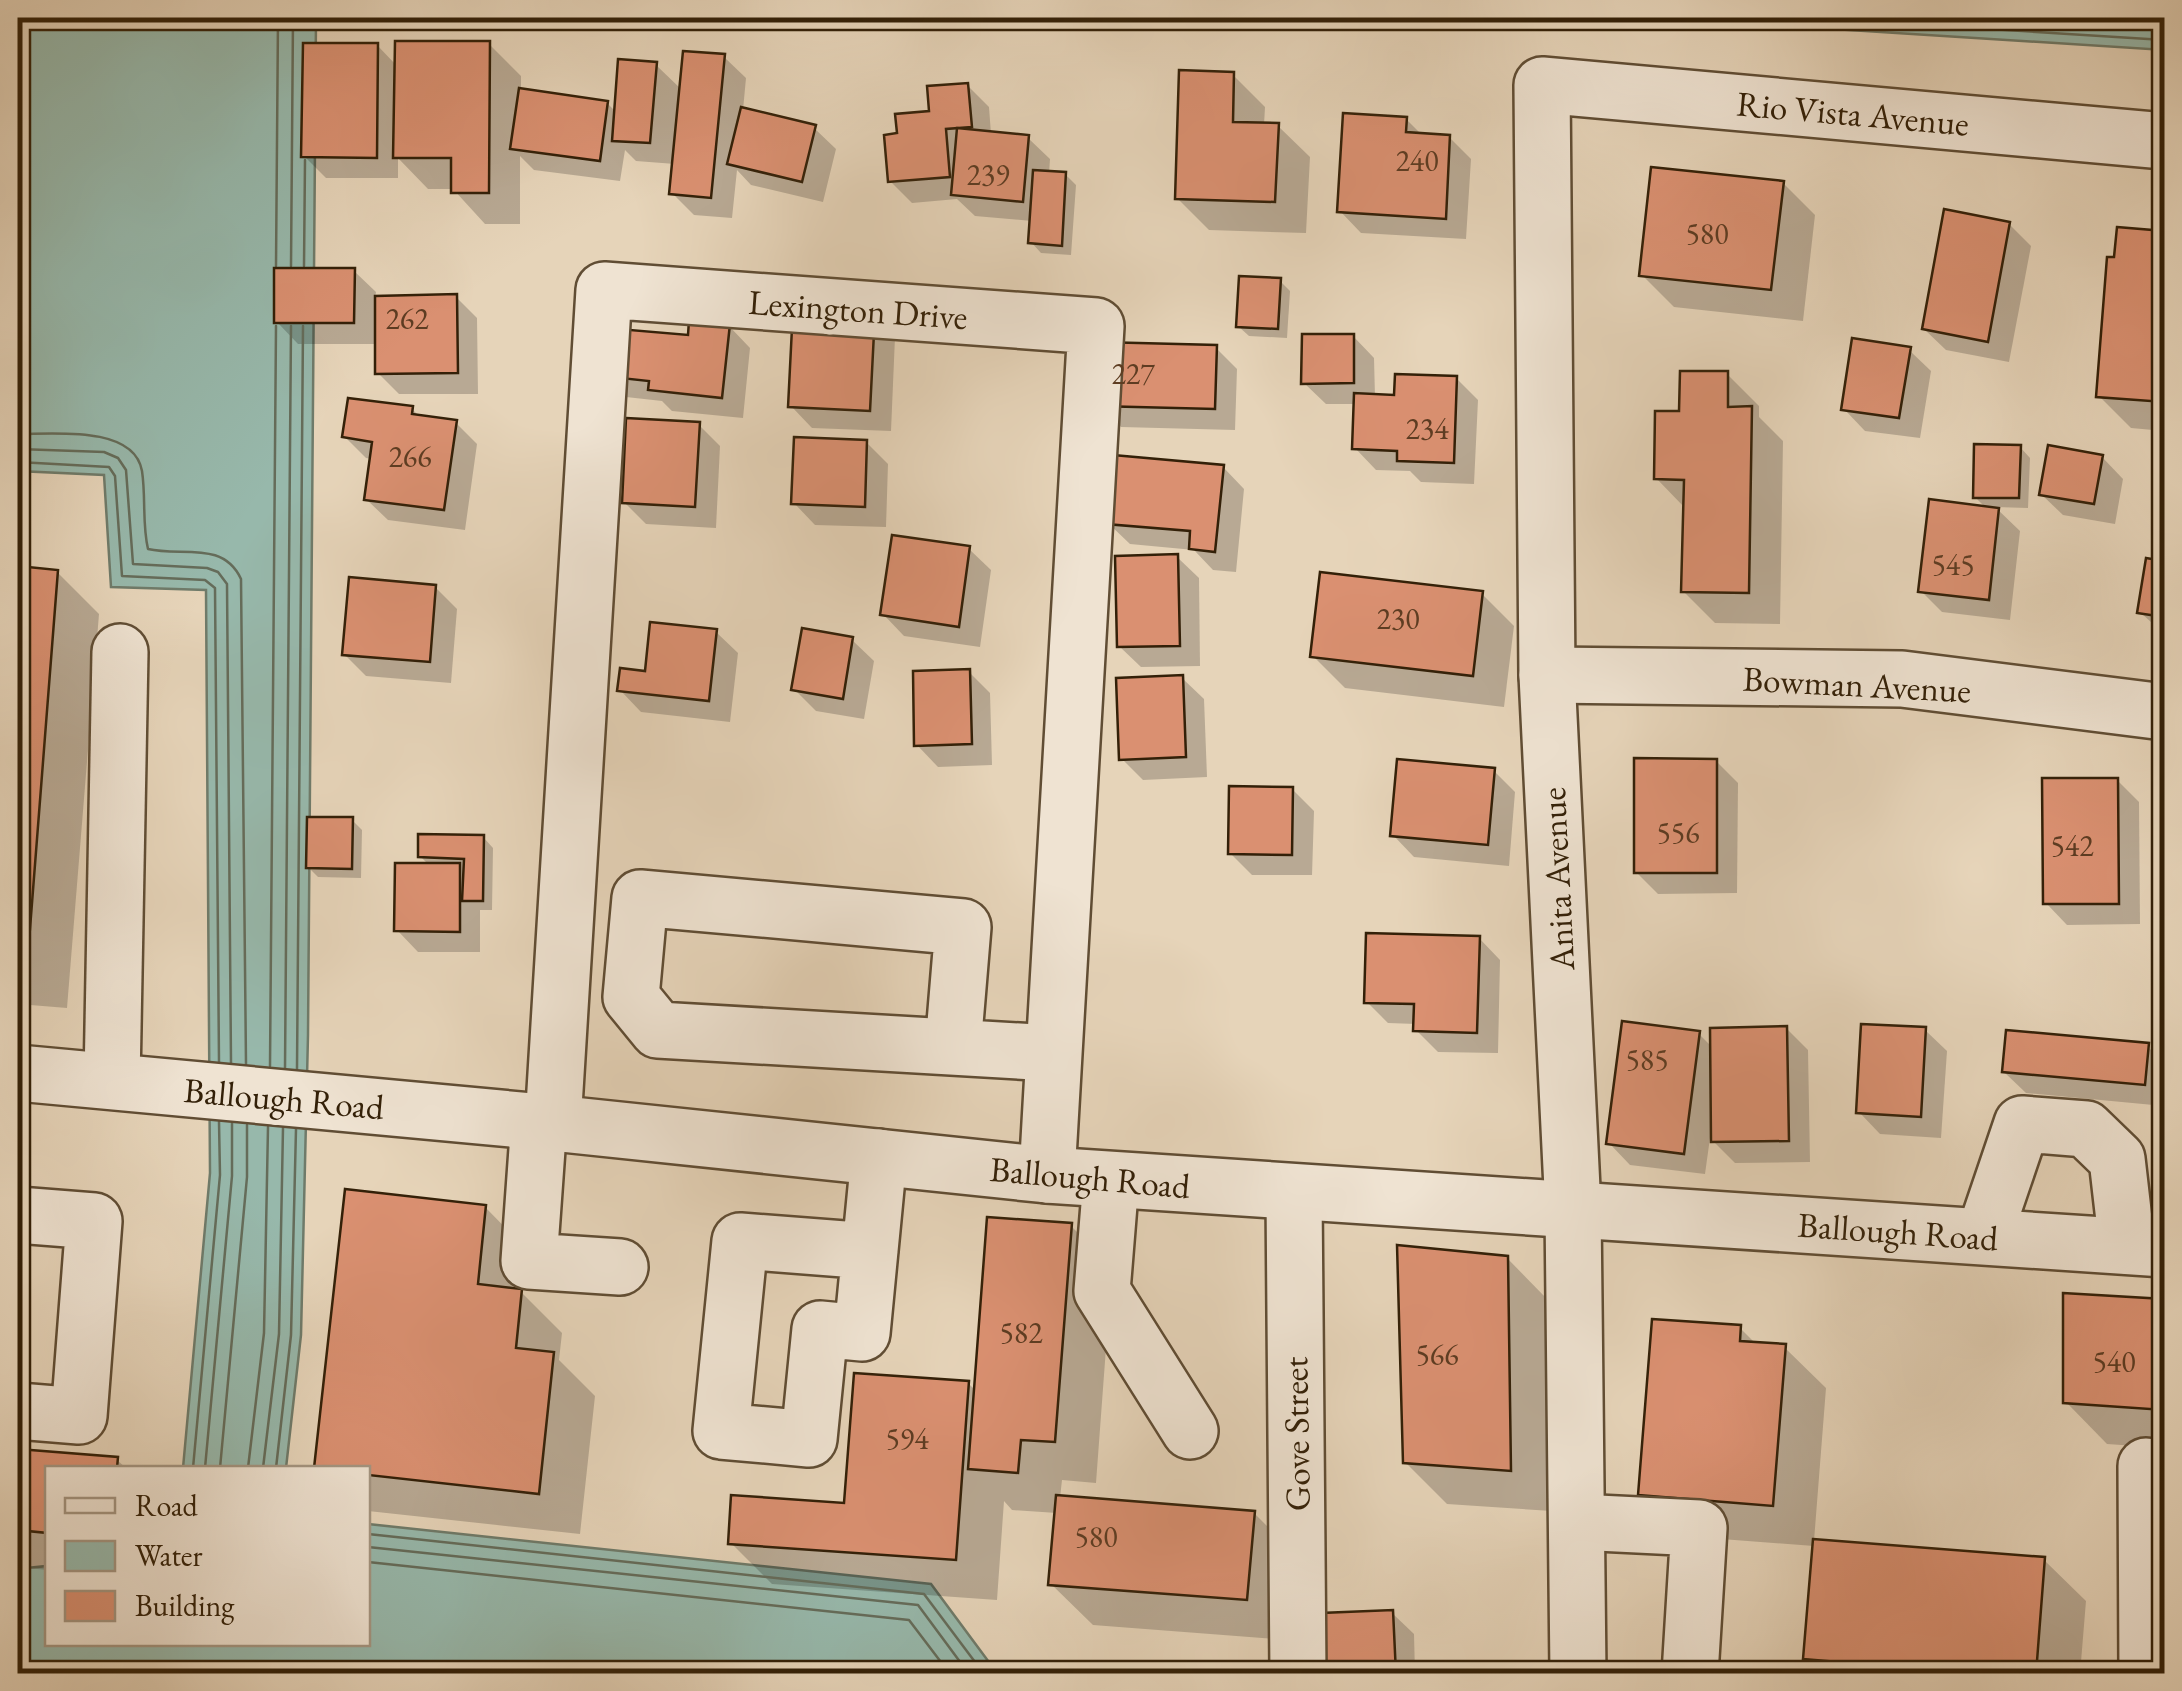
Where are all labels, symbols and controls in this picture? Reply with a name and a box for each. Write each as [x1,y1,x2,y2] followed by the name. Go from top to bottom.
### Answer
[1735,80,1971,146] street label: Rio Vista Avenue
[1395,141,1439,180] house number: 240
[966,155,1010,194] house number: 239
[1685,214,1729,253] house number: 580
[747,279,969,339] street label: Lexington Drive
[385,299,429,338] house number: 262
[1111,354,1155,393] house number: 227
[1405,409,1449,448] house number: 234
[388,437,432,476] house number: 266
[1931,545,1975,584] house number: 545
[1376,599,1420,638] house number: 230
[1742,656,1972,712] street label: Bowman Avenue
[1530,786,1584,973] street label: Anita Avenue
[1656,813,1700,852] house number: 556
[2050,826,2094,865] house number: 542
[1625,1040,1669,1079] house number: 585
[182,1067,386,1129] street label: Ballough Road
[988,1146,1192,1208] street label: Ballough Road
[1796,1202,2000,1260] street label: Ballough Road
[999,1313,1043,1352] house number: 582
[1415,1335,1459,1374] house number: 566
[2092,1342,2136,1381] house number: 540
[1272,1356,1320,1512] street label: Gove Street
[885,1419,929,1458] house number: 594
[45,1466,370,1646] legend
[135,1486,199,1525] text: Road
[1074,1517,1118,1556] house number: 580
[135,1536,203,1575] text: Water
[135,1586,235,1625] text: Building

